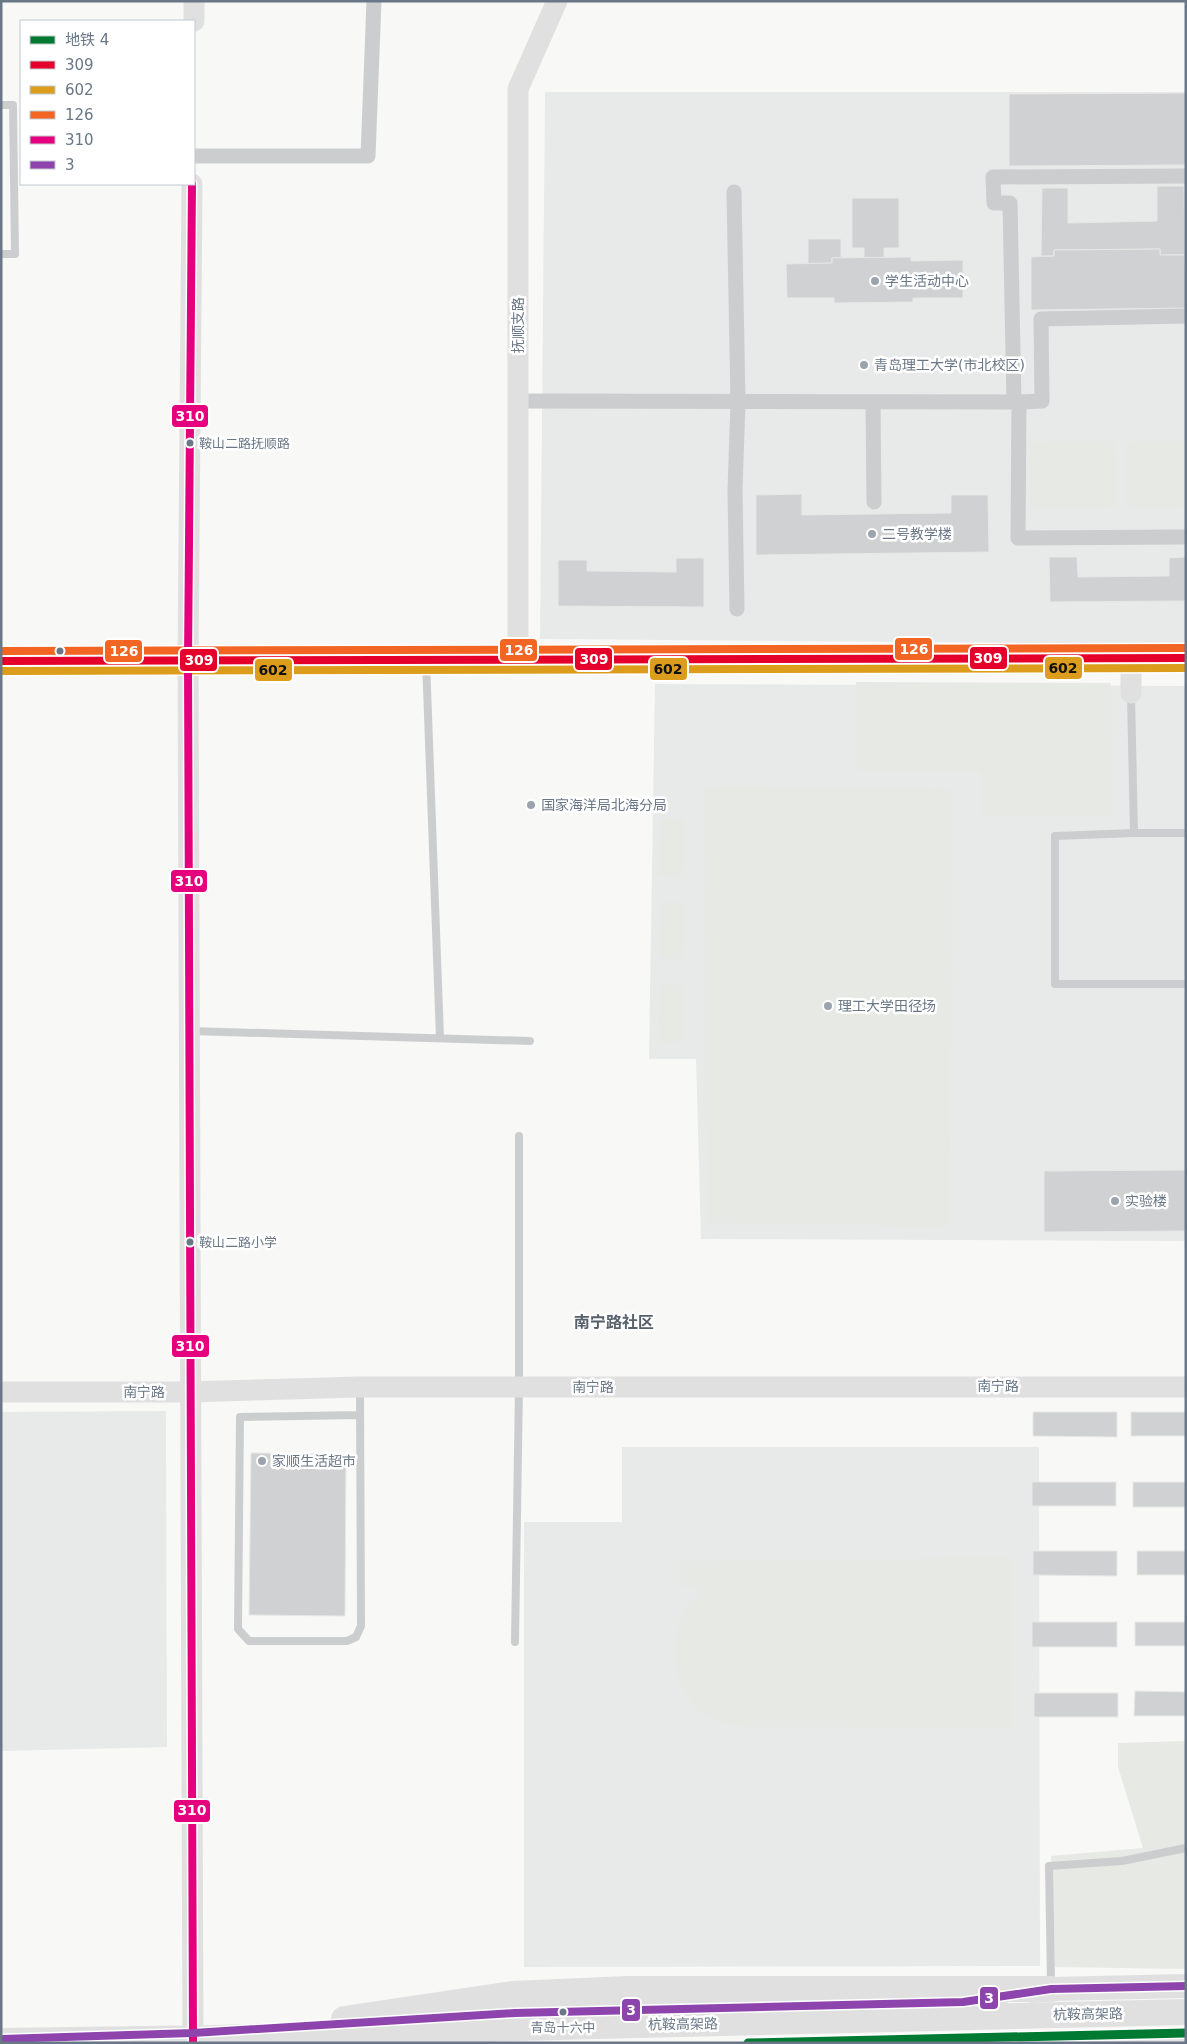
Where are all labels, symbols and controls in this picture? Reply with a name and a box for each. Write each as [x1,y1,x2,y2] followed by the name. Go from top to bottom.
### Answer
[20,20,195,185] legend
[65,31,109,49] text: 地铁 4
[65,56,94,74] text: 309
[65,81,94,99] text: 602
[65,106,94,124] text: 126
[65,131,94,149] text: 310
[65,156,75,174] text: 3
[885,273,969,289] place label: 学生活动中心
[869,275,881,287] marker: 学生活动中心
[510,297,526,353] street label: 抚顺支路
[874,357,1025,373] place label: 青岛理工大学(市北校区)
[858,359,870,371] marker: 青岛理工大学(市北校区)
[171,404,209,428] line badge: 310
[175,408,205,424] text: 310
[199,436,290,451] place label: 鞍山二路抚顺路
[185,438,195,448] marker: 鞍山二路抚顺路
[882,526,952,542] place label: 二号教学楼
[866,528,878,540] marker: 二号教学楼
[894,637,933,661] line badge: 126
[499,638,538,662] line badge: 126
[104,639,143,663] line badge: 126
[899,641,929,657] text: 126
[504,642,534,658] text: 126
[109,643,139,659] text: 126
[55,646,65,656] unlabelled marker
[969,646,1008,670] line badge: 309
[574,647,613,671] line badge: 309
[179,648,218,672] line badge: 309
[973,650,1003,666] text: 309
[579,651,609,667] text: 309
[184,652,214,668] text: 309
[1044,656,1083,680] line badge: 602
[649,657,688,681] line badge: 602
[254,658,293,682] line badge: 602
[1048,660,1078,676] text: 602
[653,661,683,677] text: 602
[258,662,288,678] text: 602
[541,797,667,813] place label: 国家海洋局北海分局
[525,799,537,811] marker: 国家海洋局北海分局
[170,869,208,893] line badge: 310
[174,873,204,889] text: 310
[838,998,936,1014] place label: 理工大学田径场
[822,1000,834,1012] marker: 理工大学田径场
[1125,1193,1167,1209] place label: 实验楼
[1109,1195,1121,1207] marker: 实验楼
[199,1235,277,1250] place label: 鞍山二路小学
[185,1237,195,1247] marker: 鞍山二路小学
[574,1313,654,1332] district label: 南宁路社区
[171,1334,210,1358] line badge: 310
[175,1338,205,1354] text: 310
[977,1378,1019,1394] street label: 南宁路
[572,1379,614,1395] street label: 南宁路
[123,1384,165,1400] street label: 南宁路
[272,1453,356,1469] place label: 家顺生活超市
[256,1455,268,1467] marker: 家顺生活超市
[173,1799,211,1823] line badge: 310
[177,1802,207,1818] text: 310
[979,1986,999,2010] line badge: 3
[984,1990,994,2006] text: 3
[621,1998,641,2022] line badge: 3
[626,2002,636,2018] text: 3
[1053,2005,1123,2023] street label: 杭鞍高架路
[558,2007,568,2017] marker: 青岛十六中
[648,2015,718,2033] street label: 杭鞍高架路
[530,2020,596,2035] place label: 青岛十六中

